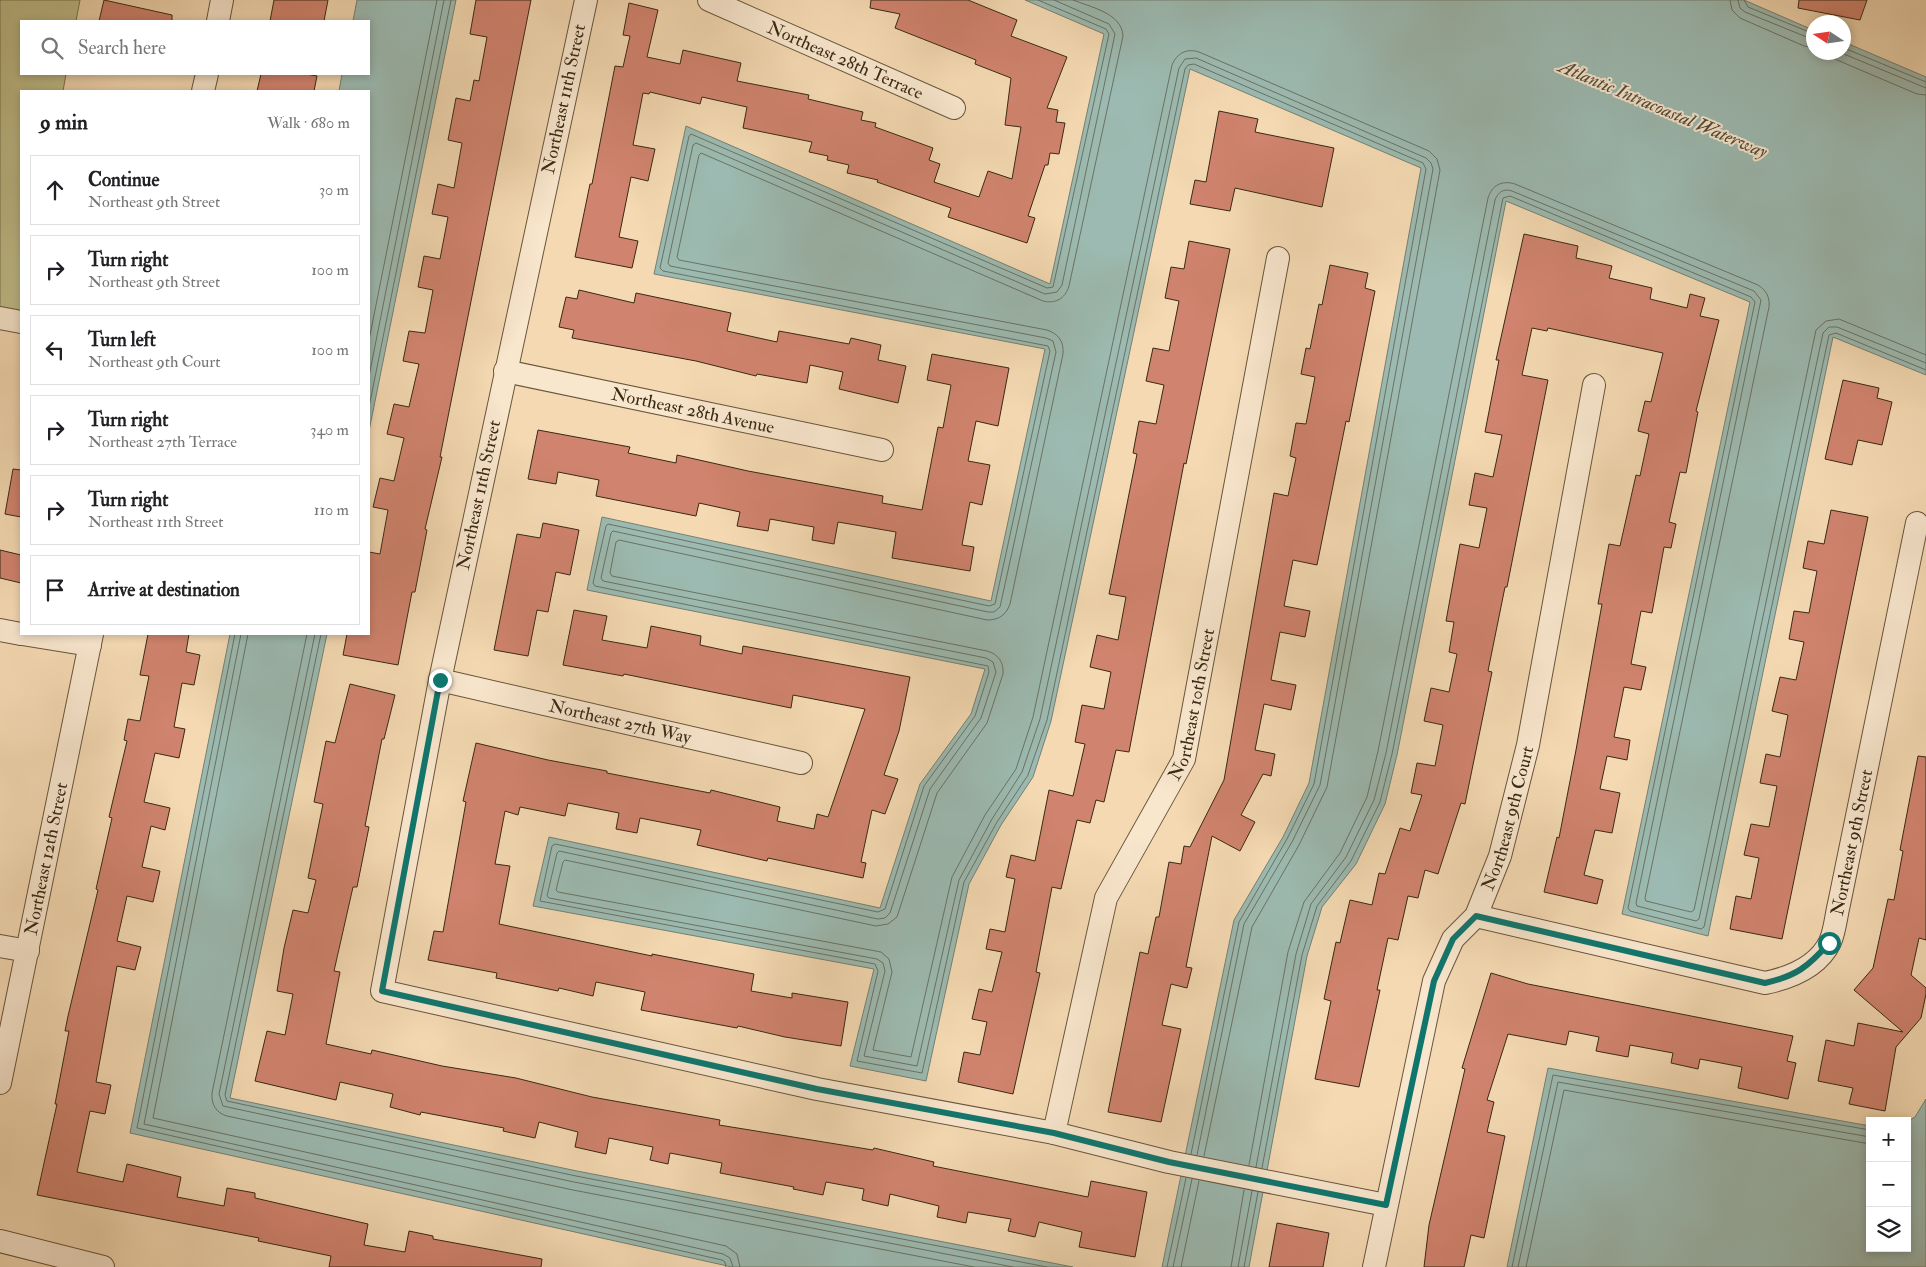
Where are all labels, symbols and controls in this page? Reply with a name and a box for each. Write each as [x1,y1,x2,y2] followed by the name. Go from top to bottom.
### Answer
[1806,15,1851,60] north arrow
[764,16,927,105] street label: Northeast 28th Terrace
[20,20,370,75] search box
[537,22,591,176] street label: Northeast 11th Street
[38,34,66,62] icon: search
[78,36,166,60] text: Search here
[1553,53,1772,164] water label: Atlantic Intracoastal Waterway
[40,109,88,136] text: 9 min
[267,113,350,133] text: Walk · 680 m
[88,168,159,192] text: Continue
[41,176,69,204] icon: ahead
[319,180,349,200] text: 30 m
[88,192,220,212] text: Northeast 9th Street
[88,248,168,272] text: Turn right
[41,256,69,284] icon: right
[311,260,349,280] text: 100 m
[88,272,220,292] text: Northeast 9th Street
[88,328,156,352] text: Turn left
[41,336,69,364] icon: left
[311,340,349,360] text: 100 m
[88,352,221,372] text: Northeast 9th Court
[609,382,777,439] street label: Northeast 28th Avenue
[88,408,168,432] text: Turn right
[41,416,69,444] icon: right
[452,418,506,572] street label: Northeast 11th Street
[310,420,349,440] text: 340 m
[88,432,237,452] text: Northeast 27th Terrace
[88,488,168,512] text: Turn right
[41,496,69,524] icon: right
[314,500,349,520] text: 110 m
[88,512,223,532] text: Northeast 11th Street
[41,576,69,604] icon: arrive
[88,578,240,602] text: Arrive at destination
[1163,626,1220,784] street label: Northeast 10th Street
[429,669,452,692] route end
[547,694,695,749] street label: Northeast 27th Way
[1476,743,1539,894] street label: Northeast 9th Court
[1825,767,1878,918] street label: Northeast 9th Street
[19,780,73,937] street label: Northeast 12th Street
[1818,932,1841,955] route start
[1866,1117,1911,1252] map controls
[1866,1117,1911,1162] button: +
[1866,1162,1911,1207] button: −
[1866,1207,1911,1252] button: layers

